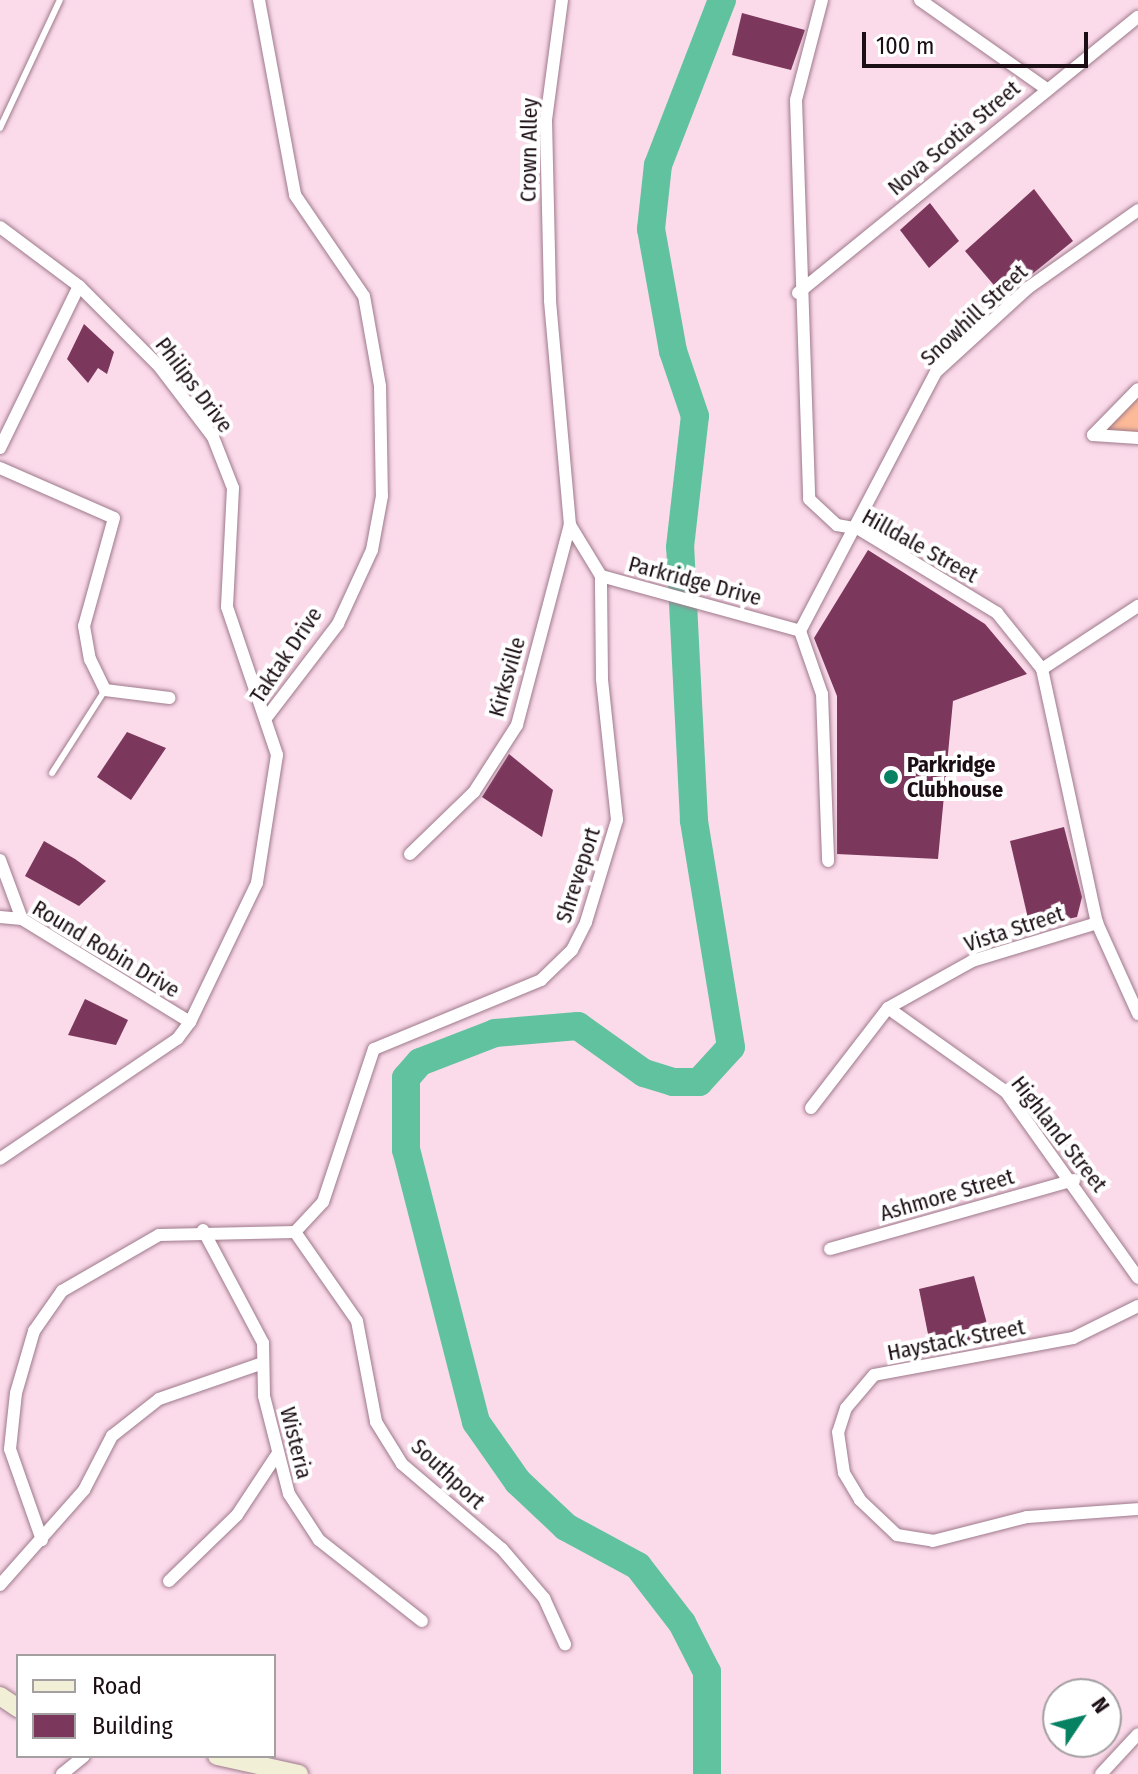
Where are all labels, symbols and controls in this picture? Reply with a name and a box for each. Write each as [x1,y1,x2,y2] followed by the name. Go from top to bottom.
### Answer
[866,16,1092,66] scale bar
[876,32,934,60] text: 100 m
[882,75,1026,201] street label: Nova Scotia Street
[515,98,543,202] street label: Crown Alley
[915,259,1033,371] street label: Snowhill Street
[150,332,238,438] street label: Philips Drive
[857,503,983,589] street label: Hilldale Street
[626,551,764,611] street label: Parkridge Drive
[244,602,328,708] street label: Taktak Drive
[483,634,531,720] street label: Kirksville
[907,751,1003,802] place label: Parkridge Clubhouse
[882,768,900,786] marker: Parkridge Clubhouse
[550,824,606,926] street label: Shreveport
[28,895,184,1003] street label: Round Robin Drive
[961,900,1067,958] street label: Vista Street
[1006,1071,1112,1197] street label: Highland Street
[877,1163,1017,1227] street label: Ashmore Street
[885,1314,1027,1366] street label: Haystack Street
[274,1404,318,1482] street label: Wisteria
[406,1433,490,1515] street label: Southport
[16,1654,276,1758] legend
[92,1672,142,1700] text: Road
[1042,1678,1122,1758] north arrow
[1086,1692,1115,1718] text: N
[92,1712,173,1740] text: Building

